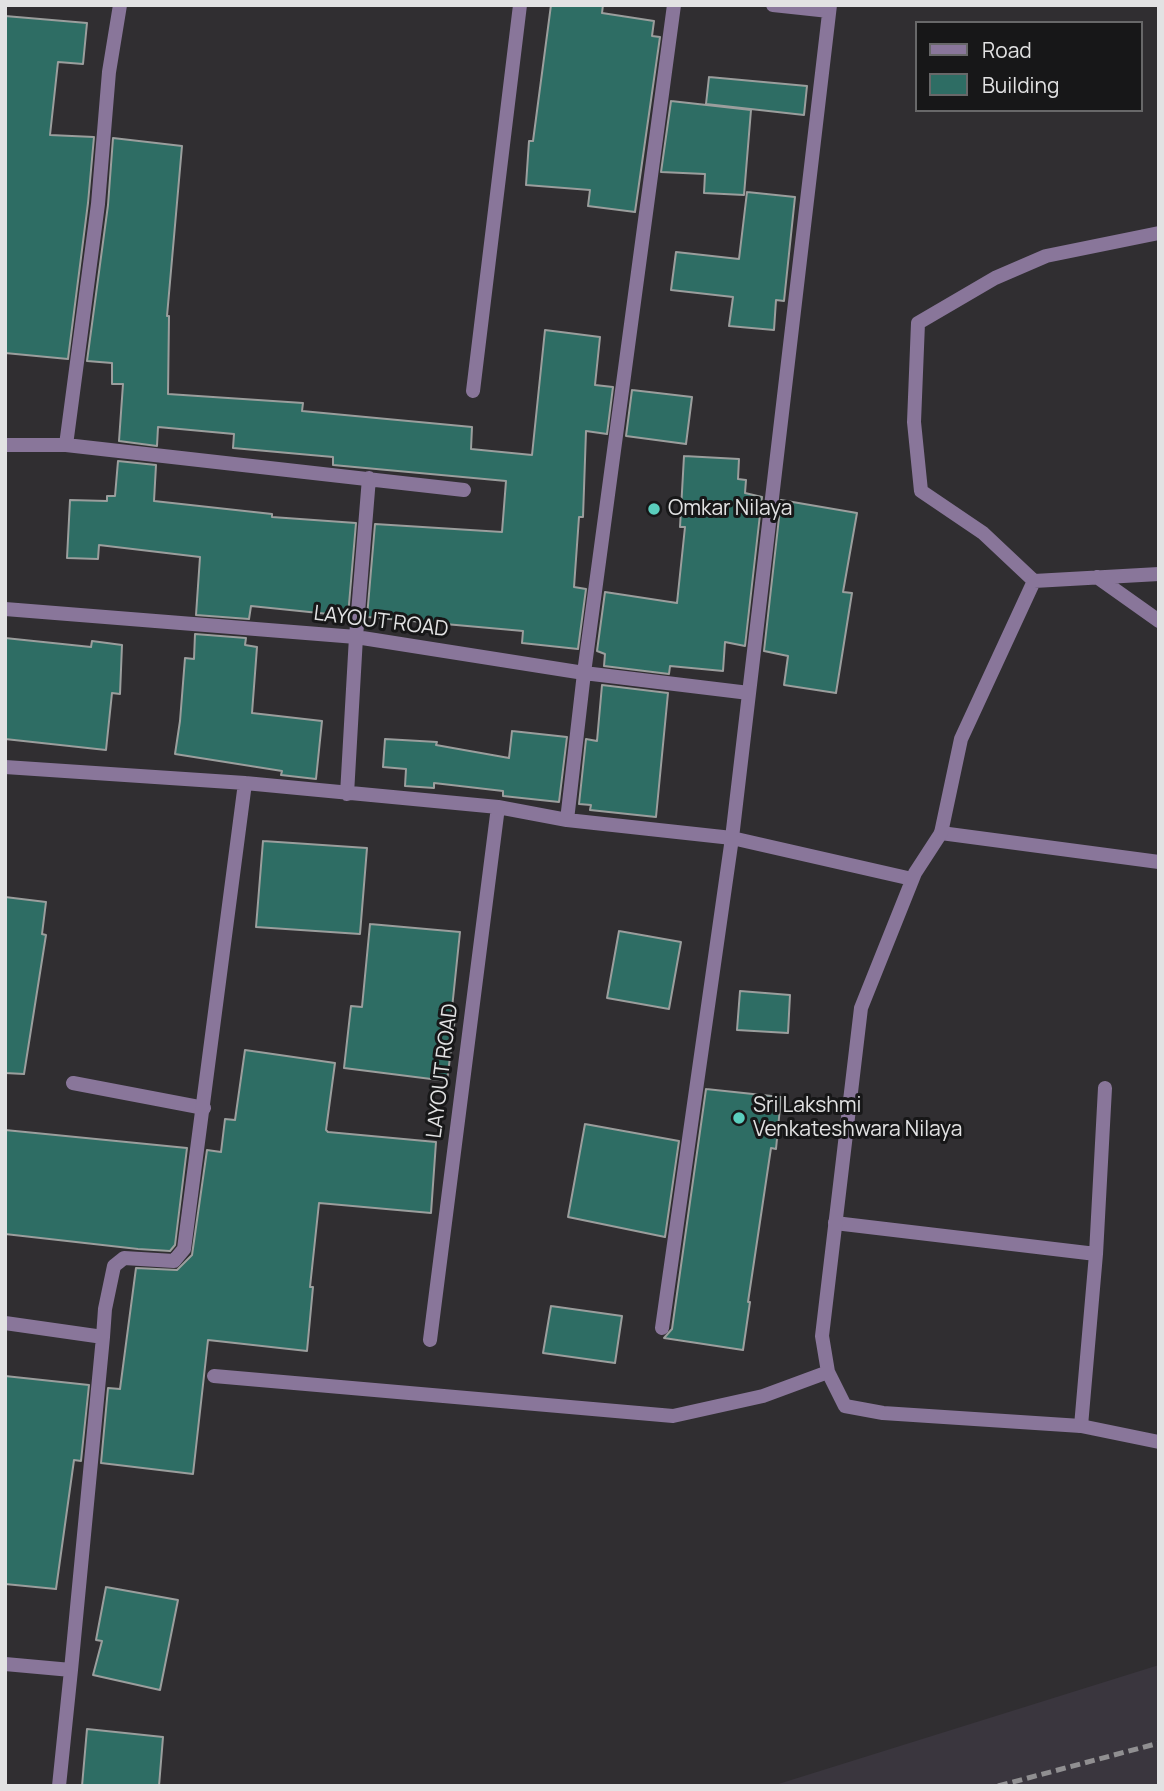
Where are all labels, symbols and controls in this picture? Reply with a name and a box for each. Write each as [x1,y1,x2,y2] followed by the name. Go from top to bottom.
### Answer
[916,21,1143,112] legend
[982,36,1032,64] text: Road
[982,71,1059,99] text: Building
[668,496,792,522] place label: Omkar Nilaya
[646,501,662,517] marker: Omkar Nilaya
[312,601,450,643] street label: LAYOUT ROAD
[422,1002,464,1140] street label: LAYOUT ROAD
[753,1093,962,1143] place label: Sri Lakshmi Venkateshwara Nilaya
[731,1110,747,1126] marker: Sri Lakshmi Venkateshwara Nilaya

